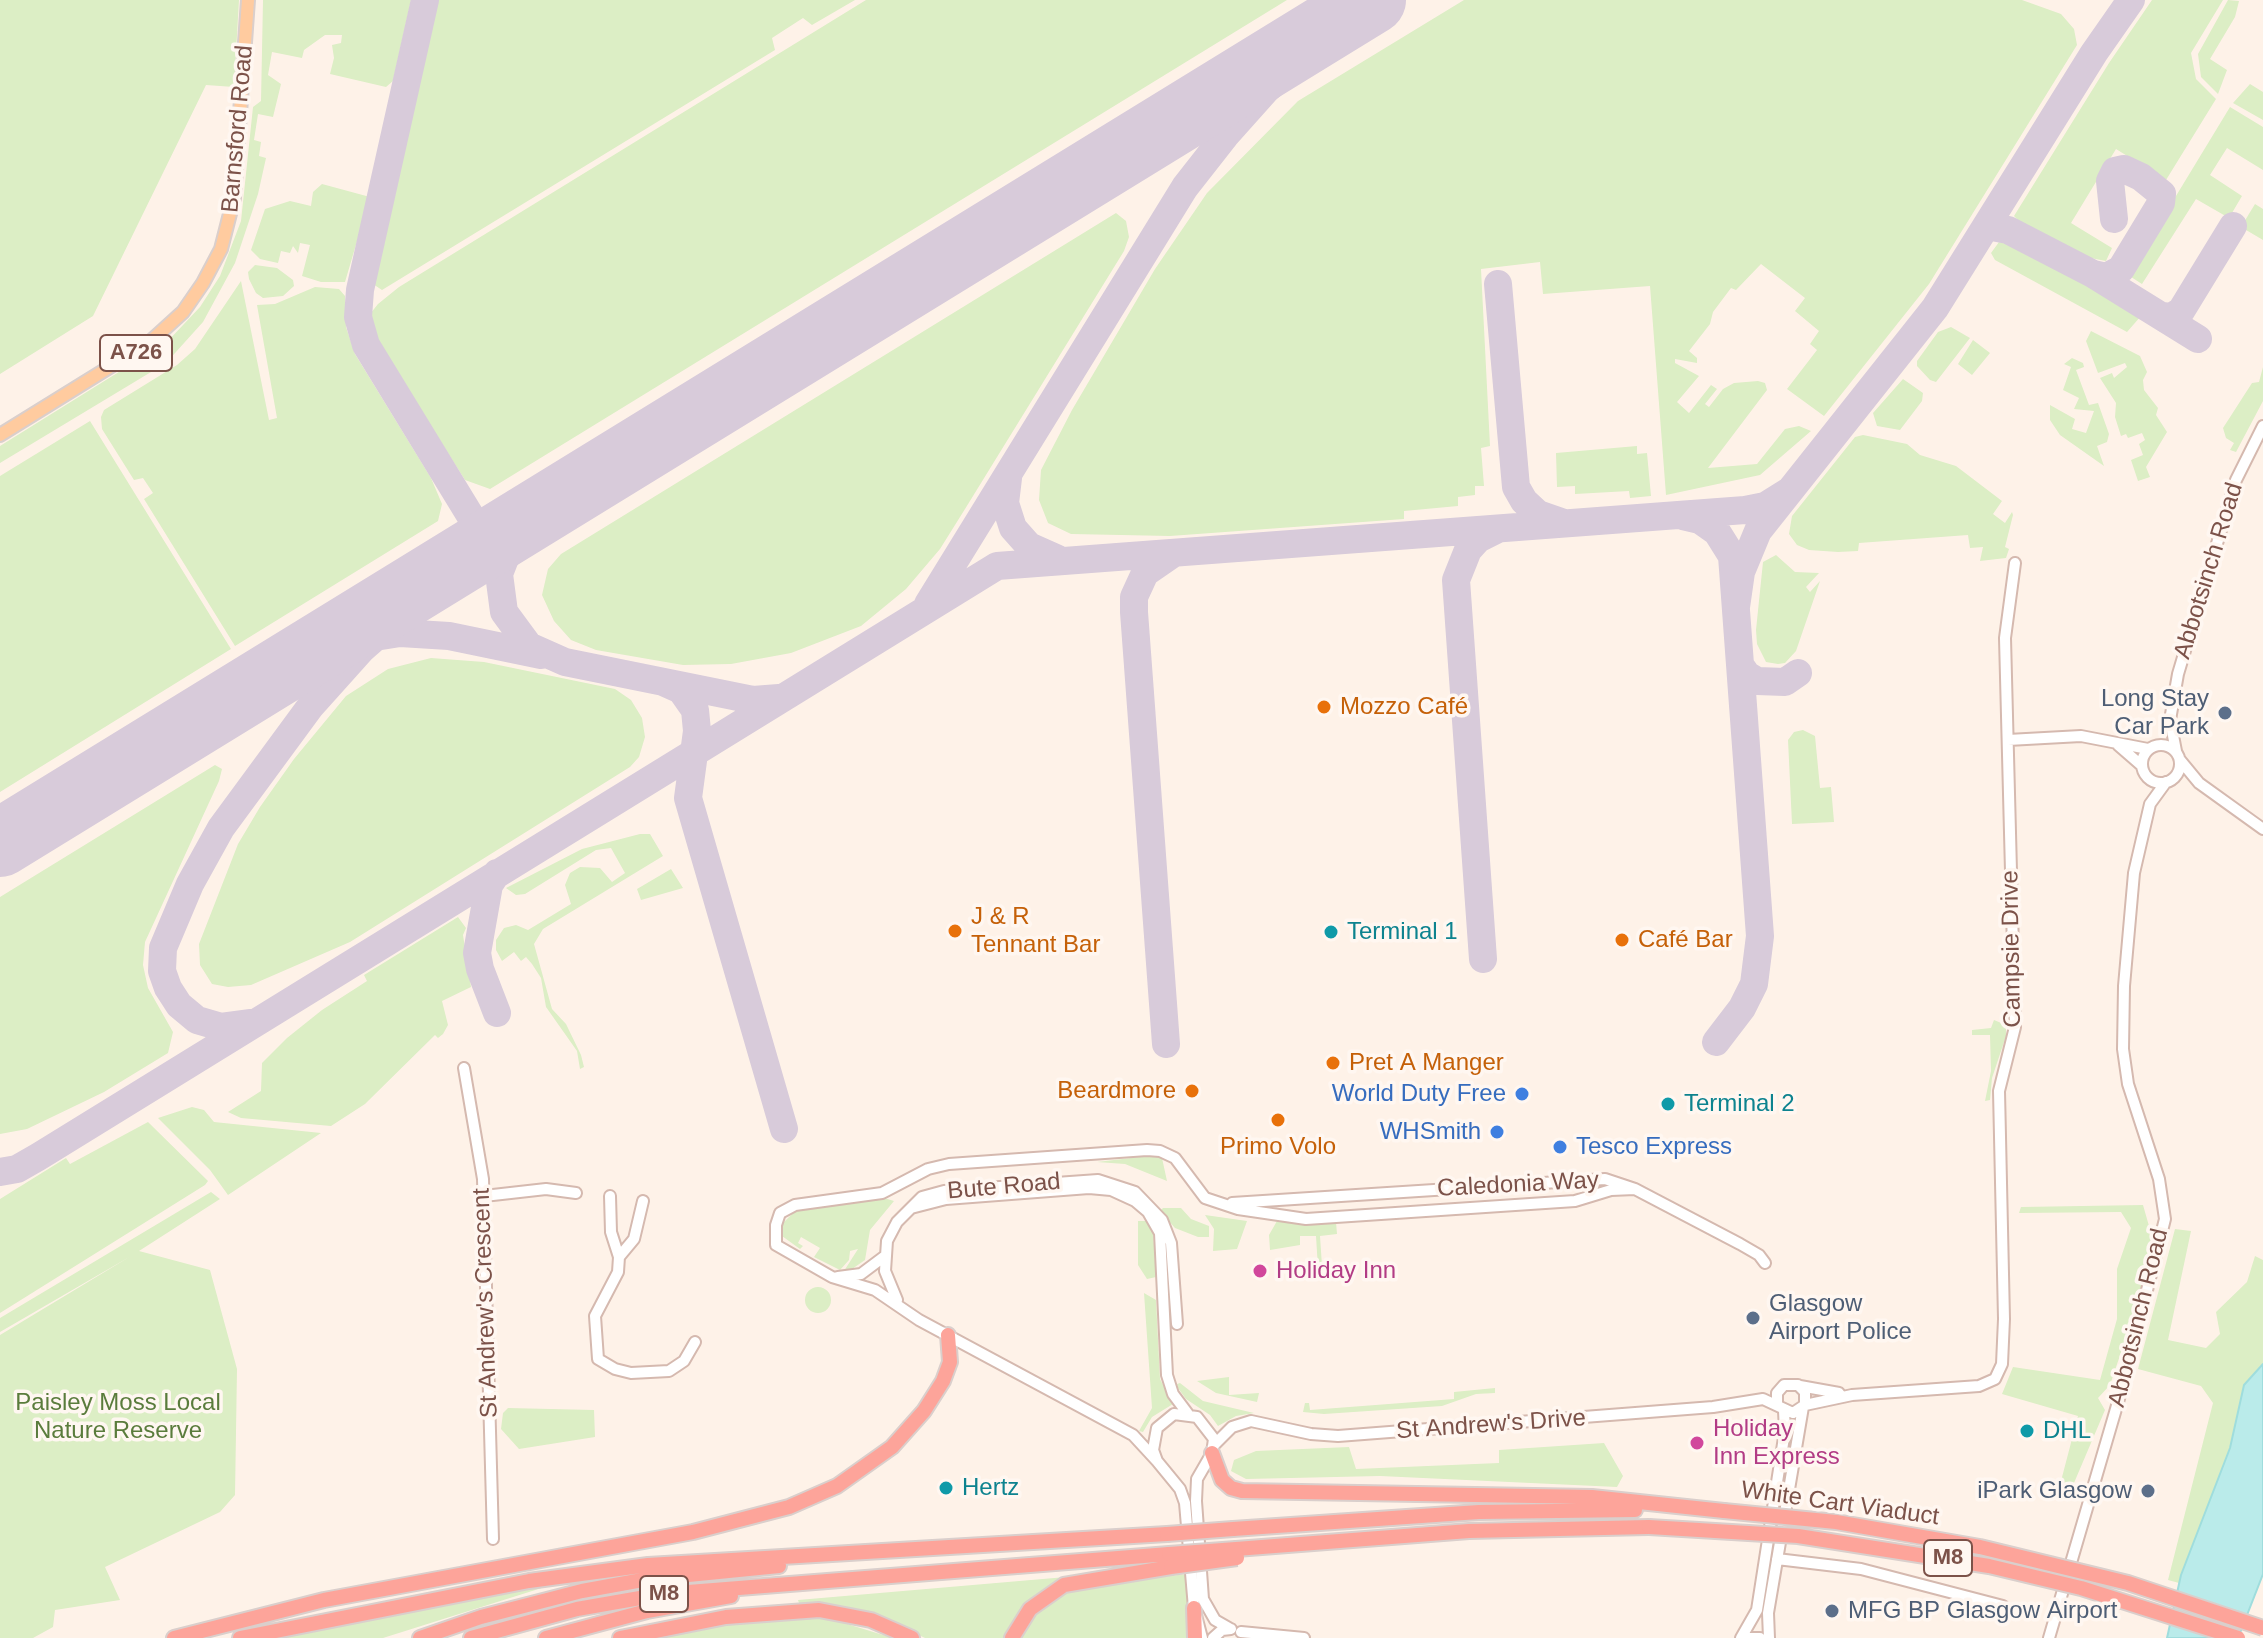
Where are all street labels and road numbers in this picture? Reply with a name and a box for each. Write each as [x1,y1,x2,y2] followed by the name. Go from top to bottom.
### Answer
[216,44,260,214] street label: Barnsford Road
[100,335,172,371] road number: A726
[2169,479,2249,663] street label: Abbotsinch Road
[1996,870,2028,1028] street label: Campsie Drive
[1436,1166,1600,1204] street label: Caledonia Way
[946,1168,1062,1206] street label: Bute Road
[468,1188,504,1418] street label: St Andrew's Crescent
[2103,1226,2175,1410] street label: Abbotsinch Road
[1395,1404,1587,1446] street label: St Andrew's Drive
[1739,1476,1941,1532] street label: White Cart Viaduct
[1924,1540,1972,1576] road number: M8
[640,1576,688,1612] road number: M8

